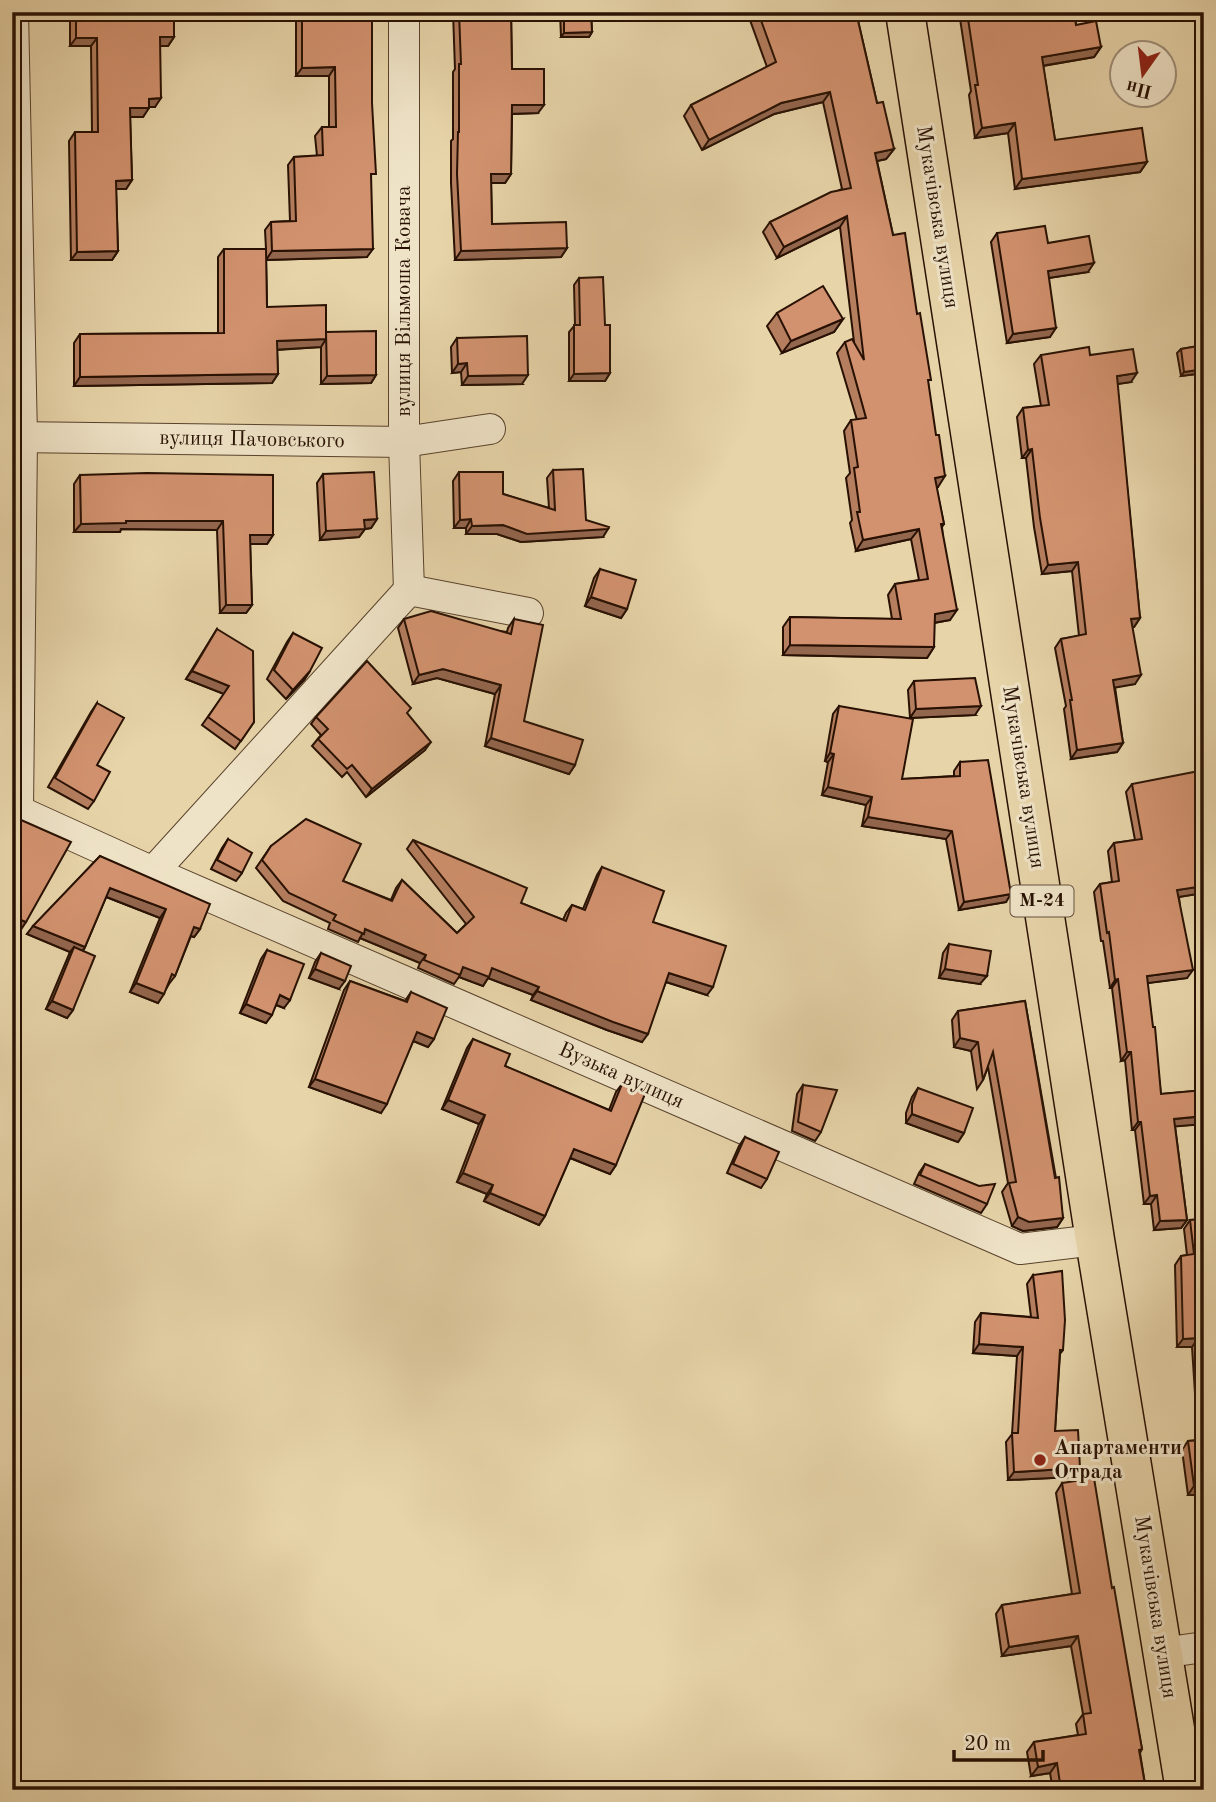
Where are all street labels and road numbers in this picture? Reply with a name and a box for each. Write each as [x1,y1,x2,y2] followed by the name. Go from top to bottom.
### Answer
[912,124,962,310] street label: Мукачівська вулиця
[394,185,415,417] street label: вулиця Вільмоша Ковача
[159,428,345,452] street label: вулиця Пачовського
[998,684,1048,870] street label: Мукачівська вулиця
[1010,886,1074,917] road number: М-24
[555,1039,687,1113] street label: Вузька вулиця
[1130,1514,1180,1700] street label: Мукачівська вулиця

